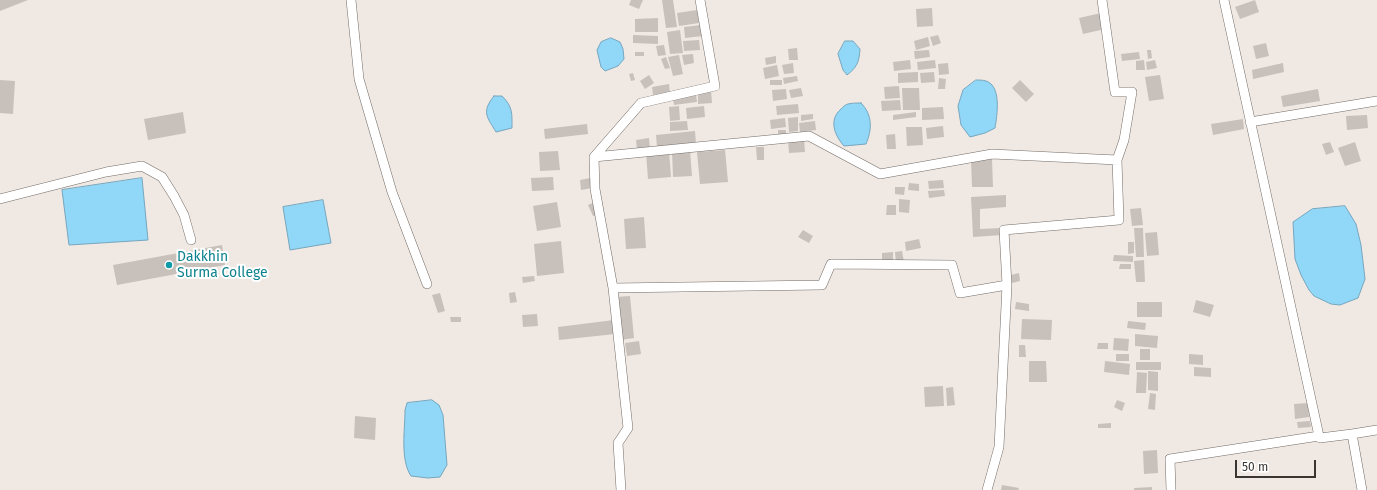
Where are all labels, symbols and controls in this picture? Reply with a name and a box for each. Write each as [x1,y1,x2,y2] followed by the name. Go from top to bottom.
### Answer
[177,249,268,282] place label: Dakkhin Surma College
[164,260,174,270] marker: Dakkhin Surma College
[1237,452,1318,478] scale bar
[1242,460,1268,474] text: 50 m

